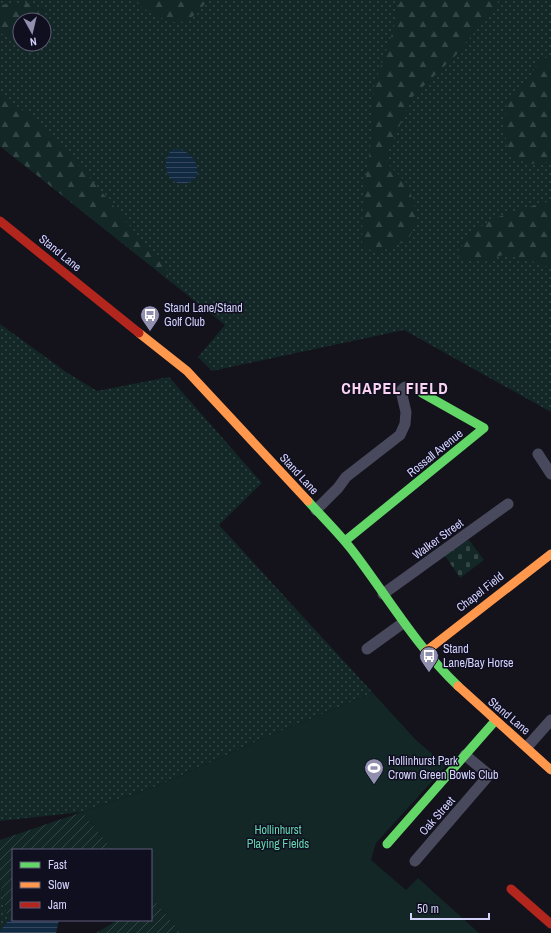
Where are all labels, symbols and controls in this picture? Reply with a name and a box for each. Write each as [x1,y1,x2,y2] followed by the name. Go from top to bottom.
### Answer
[12,12,52,52] north arrow
[29,35,38,49] text: N
[35,231,85,275] street label: Stand Lane
[164,300,243,330] place label: Stand Lane/Stand Golf Club
[139,304,161,332] bus stop icon: Stand Lane/Stand Golf Club
[341,377,449,399] district label: CHAPEL FIELD
[404,425,466,481] street label: Rossall Avenue
[276,450,322,498] street label: Stand Lane
[409,515,467,563] street label: Walker Street
[453,569,507,615] street label: Chapel Field
[443,641,514,671] place label: Stand Lane/Bay Horse
[418,645,440,673] bus stop icon: Stand Lane/Bay Horse
[485,694,533,738] street label: Stand Lane
[388,753,498,783] place label: Hollinhurst Park Crown Green Bowls Club
[363,757,385,785] sports icon: Hollinhurst Park Crown Green Bowls Club
[416,793,459,839] street label: Oak Street
[247,822,309,852] park label: Hollinhurst Playing Fields
[12,849,152,921] legend
[48,857,67,873] text: Fast
[48,877,70,893] text: Slow
[411,895,489,921] scale bar
[48,897,67,913] text: Jam
[417,901,439,917] text: 50 m

